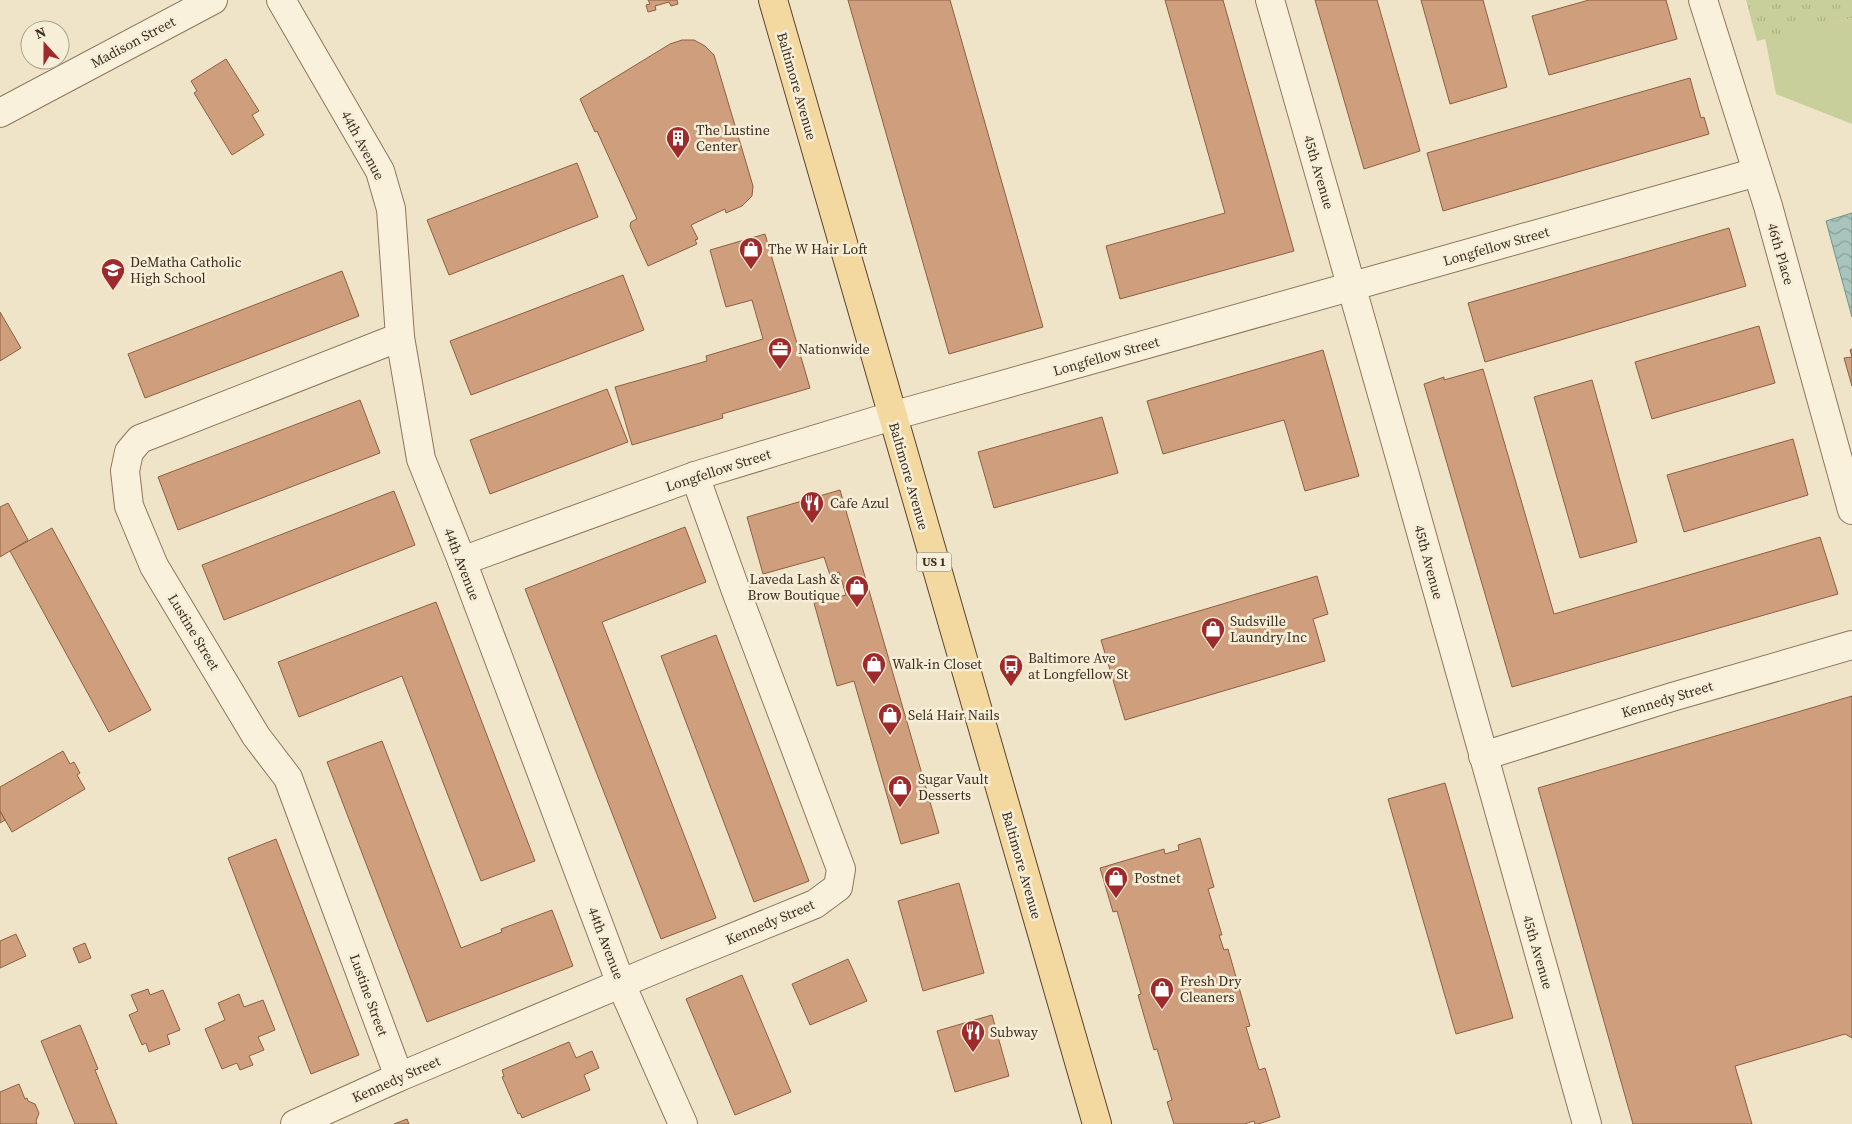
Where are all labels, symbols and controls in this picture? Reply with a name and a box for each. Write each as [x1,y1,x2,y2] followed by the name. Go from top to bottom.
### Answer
[87,11,179,73] street label: Madison Street
[20,20,70,70] north arrow
[32,22,49,44] text: N
[772,30,822,142] street label: Baltimore Avenue
[336,107,390,183] street label: 44th Avenue
[696,120,770,156] place label: The Lustine Center
[665,125,691,159] building icon: The Lustine Center
[1299,133,1339,211] street label: 45th Avenue
[1441,221,1552,271] street label: Longfellow Street
[1763,221,1799,287] street label: 46th Place
[738,236,764,270] shop icon: The W Hair Loft
[768,239,867,259] place label: The W Hair Loft
[130,252,242,288] place label: DeMatha Catholic High School
[100,257,126,291] school or university icon: DeMatha Catholic High School
[1051,331,1162,381] street label: Longfellow Street
[767,336,793,370] office icon: Nationwide
[798,339,870,359] place label: Nationwide
[884,420,934,532] street label: Baltimore Avenue
[663,443,774,496] street label: Longfellow Street
[799,490,825,524] restaurant icon: Cafe Azul
[830,493,889,513] place label: Cafe Azul
[1409,523,1449,601] street label: 45th Avenue
[439,525,485,603] street label: 44th Avenue
[916,552,952,572] road number: US 1
[748,569,840,605] place label: Laveda Lash & Brow Boutique
[844,574,870,608] shop icon: Laveda Lash & Brow Boutique
[163,590,225,674] street label: Lustine Street
[1230,611,1307,647] place label: Sudsville Laundry Inc
[1200,616,1226,650] shop icon: Sudsville Laundry Inc
[1028,648,1128,684] place label: Baltimore Ave at Longfellow St
[861,651,887,685] shop icon: Walk-in Closet
[998,653,1024,687] bus stop icon: Baltimore Ave at Longfellow St
[892,654,982,674] place label: Walk-in Closet
[1619,675,1716,722] street label: Kennedy Street
[877,702,903,736] shop icon: Selá Hair Nails
[908,705,1000,725] place label: Selá Hair Nails
[918,769,989,805] place label: Sugar Vault Desserts
[887,774,913,808] shop icon: Sugar Vault Desserts
[997,809,1047,921] street label: Baltimore Avenue
[1103,865,1129,899] shop icon: Postnet
[1134,868,1181,888] place label: Postnet
[722,894,818,950] street label: Kennedy Street
[583,904,629,982] street label: 44th Avenue
[1518,913,1558,991] street label: 45th Avenue
[345,951,393,1039] street label: Lustine Street
[1180,971,1242,1007] place label: Fresh Dry Cleaners
[1149,976,1175,1010] shop icon: Fresh Dry Cleaners
[960,1019,986,1053] restaurant icon: Subway
[990,1022,1039,1042] place label: Subway
[349,1050,444,1107] street label: Kennedy Street

